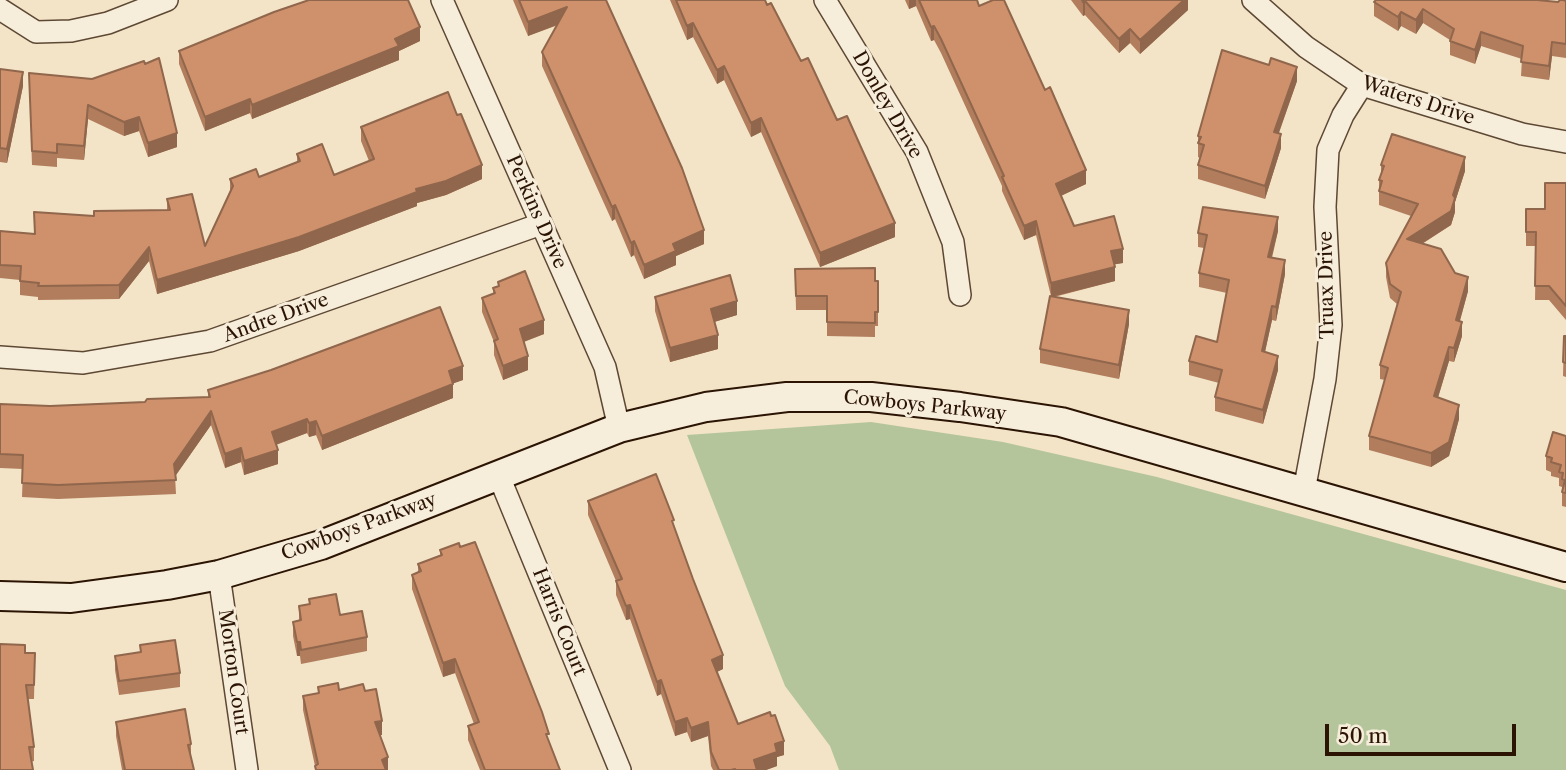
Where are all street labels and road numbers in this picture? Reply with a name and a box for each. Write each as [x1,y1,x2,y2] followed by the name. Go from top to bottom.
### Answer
[847,47,927,163] street label: Donley Drive
[1359,72,1477,130] street label: Waters Drive
[501,152,571,272] street label: Perkins Drive
[1315,231,1339,339] street label: Truax Drive
[220,288,332,348] street label: Andre Drive
[842,386,1008,426] street label: Cowboys Parkway
[278,488,440,566] street label: Cowboys Parkway
[527,565,591,679] street label: Harris Court
[213,608,253,736] street label: Morton Court

